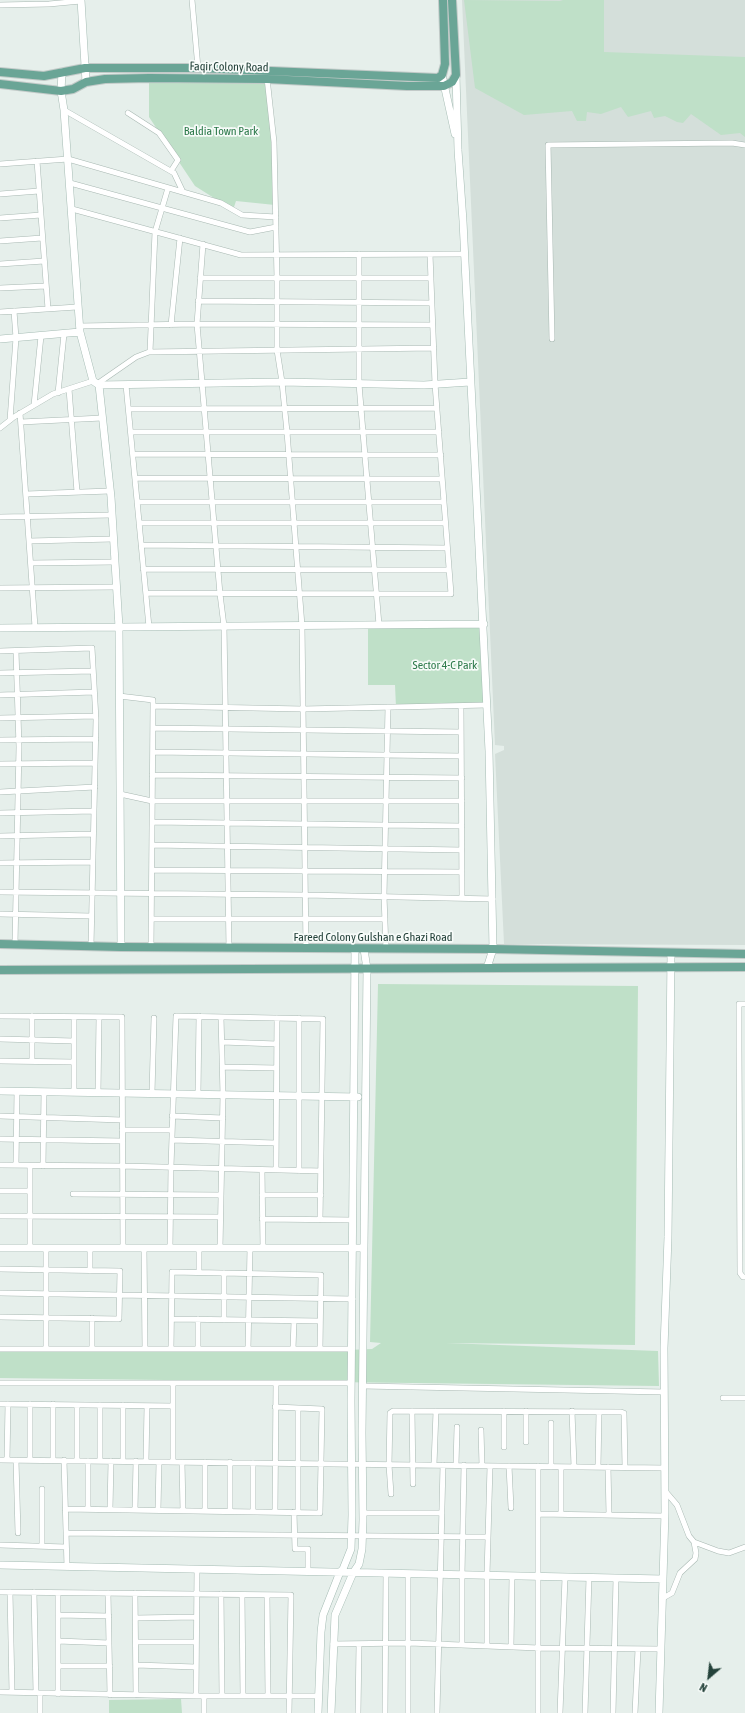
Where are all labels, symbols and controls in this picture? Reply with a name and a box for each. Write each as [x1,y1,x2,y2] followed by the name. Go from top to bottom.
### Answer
[189,59,269,75] street label: Faqir Colony Road
[184,124,258,138] park label: Baldia Town Park
[413,658,477,672] park label: Sector 4-C Park
[294,930,452,944] street label: Fareed Colony Gulshan e Ghazi Road
[689,1657,729,1697] north arrow
[698,1681,709,1694] text: N

